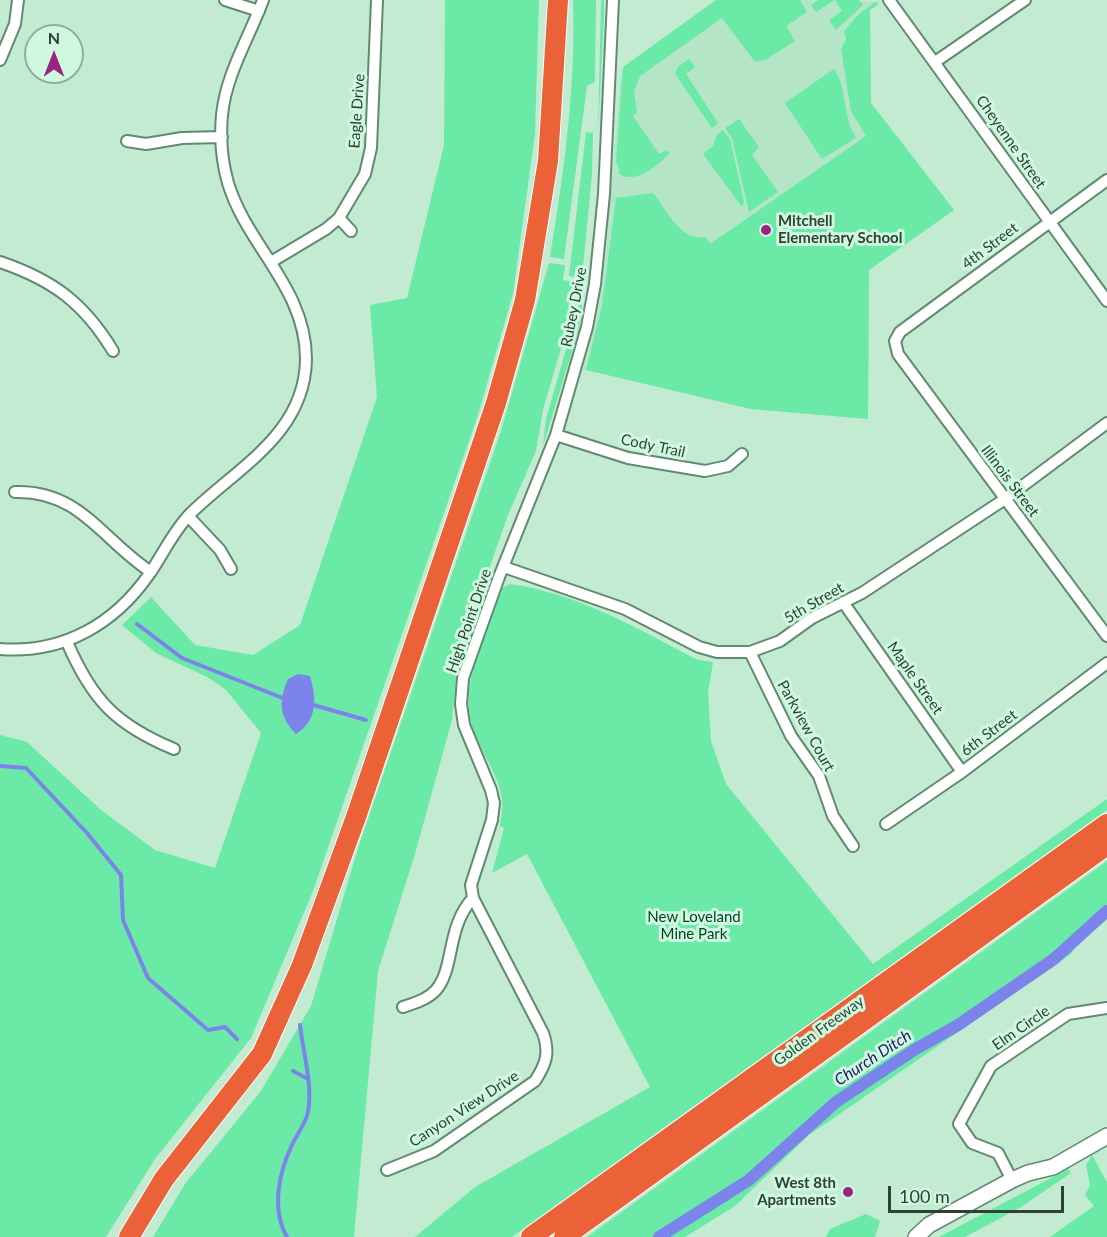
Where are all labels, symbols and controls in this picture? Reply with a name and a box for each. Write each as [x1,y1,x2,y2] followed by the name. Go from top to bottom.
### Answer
[24,24,84,84] north arrow
[48,28,60,47] text: N
[345,73,369,149] street label: Eagle Drive
[972,92,1050,192] street label: Cheyenne Street
[778,212,902,247] place label: Mitchell Elementary School
[958,219,1022,273] street label: 4th Street
[759,223,773,237] marker: Mitchell Elementary School
[557,266,591,348] street label: Rubey Drive
[619,430,687,462] street label: Cody Trail
[977,442,1043,520] street label: Illinois Street
[443,567,495,675] street label: High Point Drive
[781,579,847,627] street label: 5th Street
[883,638,947,718] street label: Maple Street
[773,677,839,775] street label: Parkview Court
[957,706,1021,760] street label: 6th Street
[647,908,741,943] park label: New Loveland Mine Park
[770,992,868,1070] street label: Golden Freeway
[989,1002,1053,1054] street label: Elm Circle
[831,1026,915,1090] water label: Church Ditch
[406,1067,522,1151] street label: Canyon View Drive
[757,1174,836,1209] place label: West 8th Apartments
[891,1174,1066,1212] scale bar
[841,1185,855,1199] marker: West 8th Apartments
[899,1185,950,1207] text: 100 m

